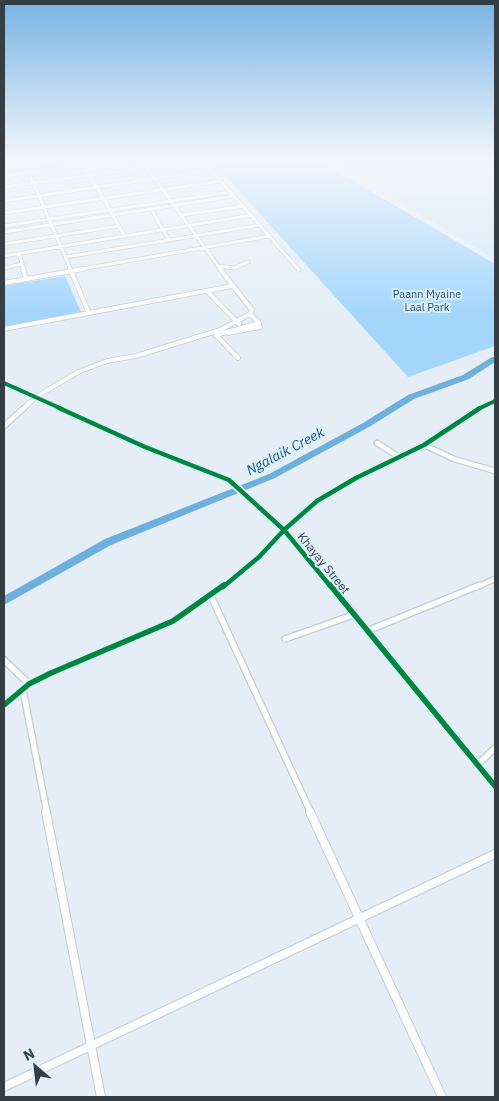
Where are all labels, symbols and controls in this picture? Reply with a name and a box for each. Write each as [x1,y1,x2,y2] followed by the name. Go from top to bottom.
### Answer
[393,287,461,314] park label: Paann Myaine Laal Park
[243,423,328,479] water label: Ngalaik Creek
[295,529,353,597] street label: Khayay Street
[10,1041,60,1091] north arrow
[20,1044,38,1065] text: N

